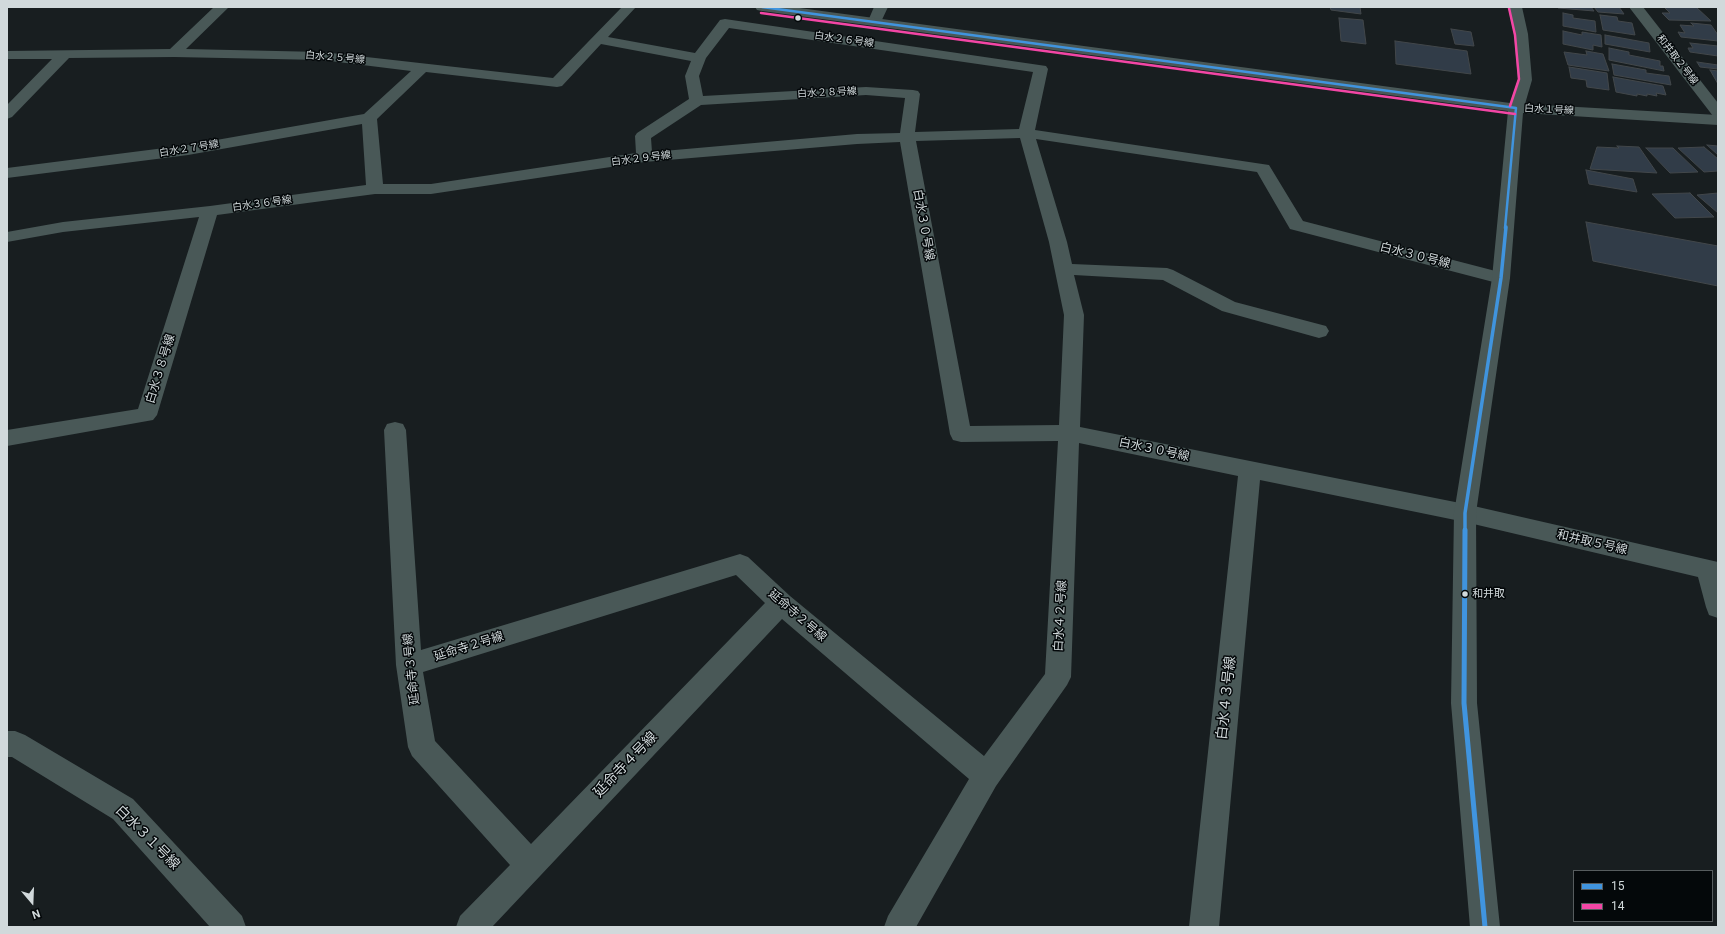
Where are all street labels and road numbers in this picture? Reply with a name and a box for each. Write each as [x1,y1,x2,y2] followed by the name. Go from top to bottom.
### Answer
[813,30,875,50] street label: 白水２６号線
[1654,33,1700,87] street label: 和井取２号線
[305,49,365,67] street label: 白水２５号線
[797,85,857,101] street label: 白水２８号線
[1524,103,1574,117] street label: 白水１号線
[158,138,220,160] street label: 白水２７号線
[610,149,672,169] street label: 白水２９号線
[910,188,936,262] street label: 白水３０号線
[231,194,293,214] street label: 白水３６号線
[1378,240,1452,272] street label: 白水３０号線
[144,332,178,406] street label: 白水３８号線
[1117,435,1191,465] street label: 白水３０号線
[1555,528,1629,558] street label: 和井取５号線
[1052,580,1070,652] street label: 白水４２号線
[765,587,829,645] street label: 延命寺２号線
[432,630,506,664] street label: 延命寺２号線
[401,632,423,706] street label: 延命寺３号線
[1214,655,1240,741] street label: 白水４３号線
[591,729,661,801] street label: 延命寺４号線
[111,802,183,874] street label: 白水３１号線

